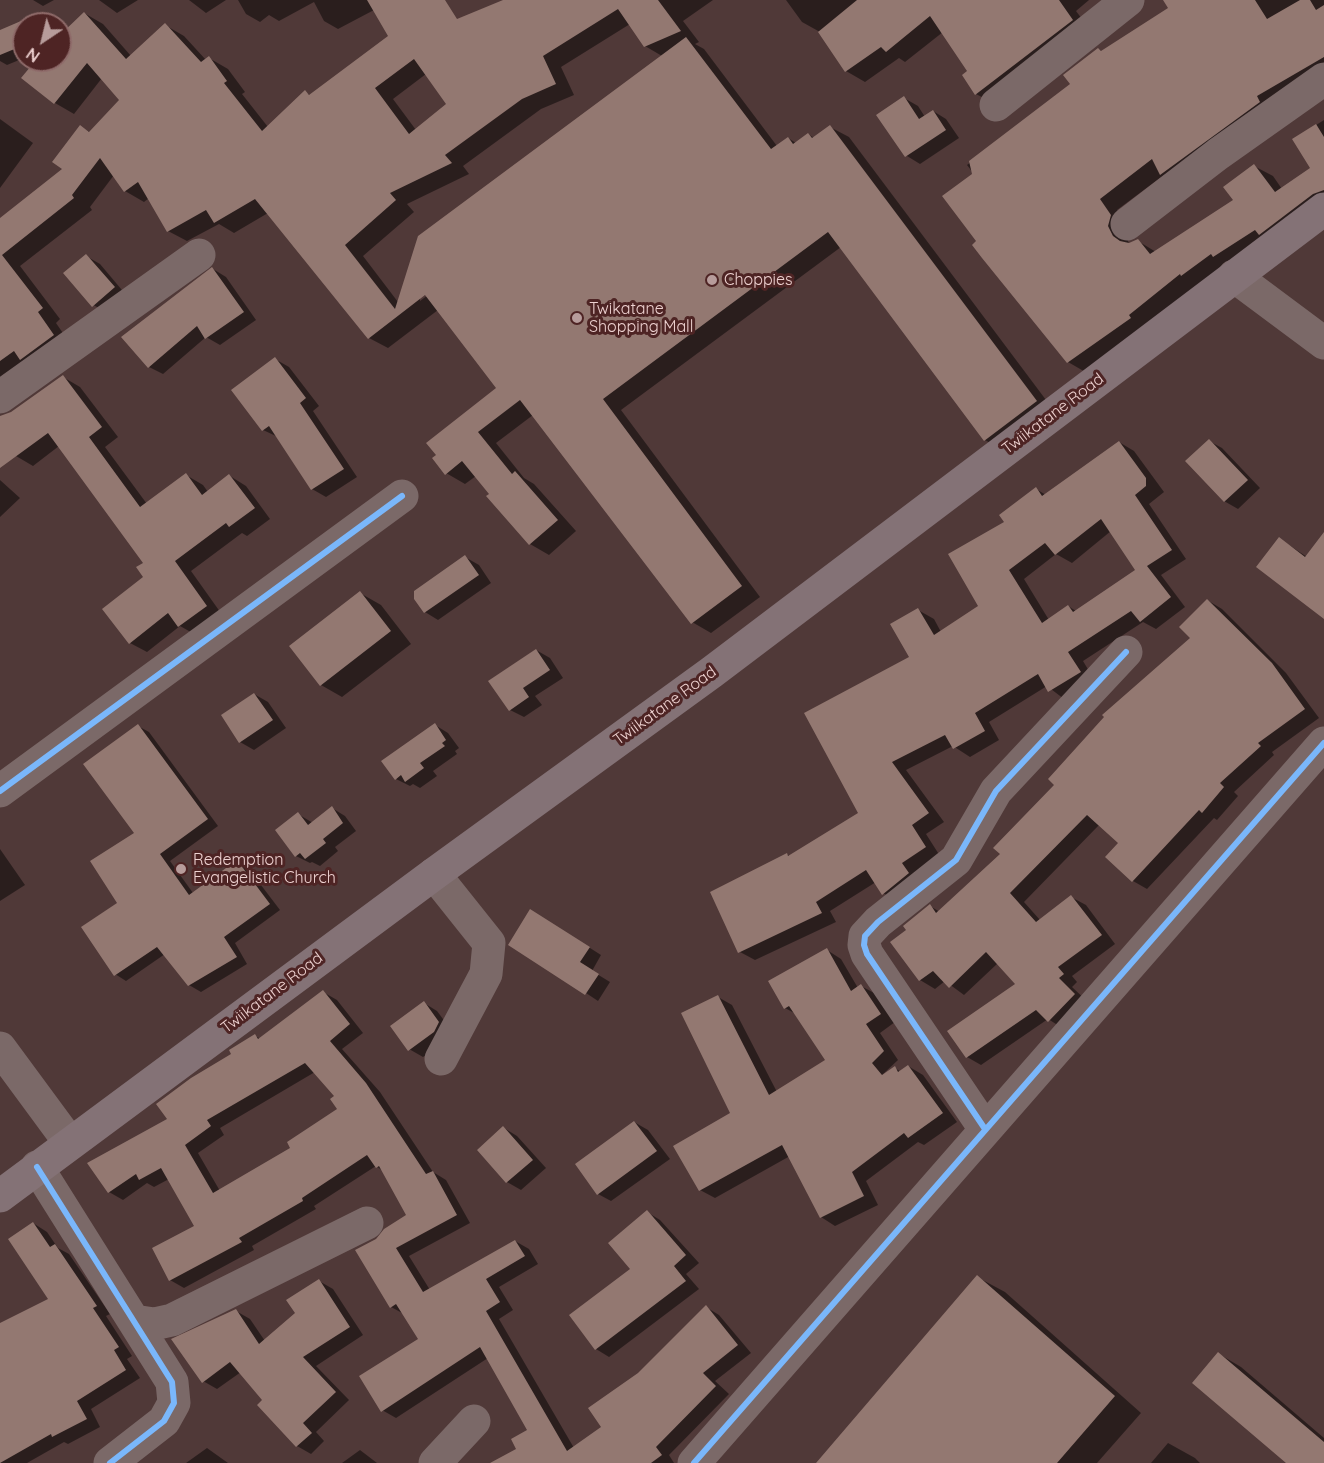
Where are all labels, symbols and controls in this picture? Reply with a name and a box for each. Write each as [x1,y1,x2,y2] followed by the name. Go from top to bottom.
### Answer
[12,12,72,72] north arrow
[22,44,43,67] text: N
[724,270,793,290] place label: Choppies
[705,273,719,287] marker: Choppies
[589,299,693,337] place label: Twikatane Shopping Mall
[570,311,584,325] marker: Twikatane Shopping Mall
[998,370,1108,458] street label: Twiikatane Road
[610,662,720,750] street label: Twiikatane Road
[193,850,336,888] place label: Redemption Evangelistic Church
[174,862,188,876] marker: Redemption Evangelistic Church
[217,949,327,1037] street label: Twiikatane Road

